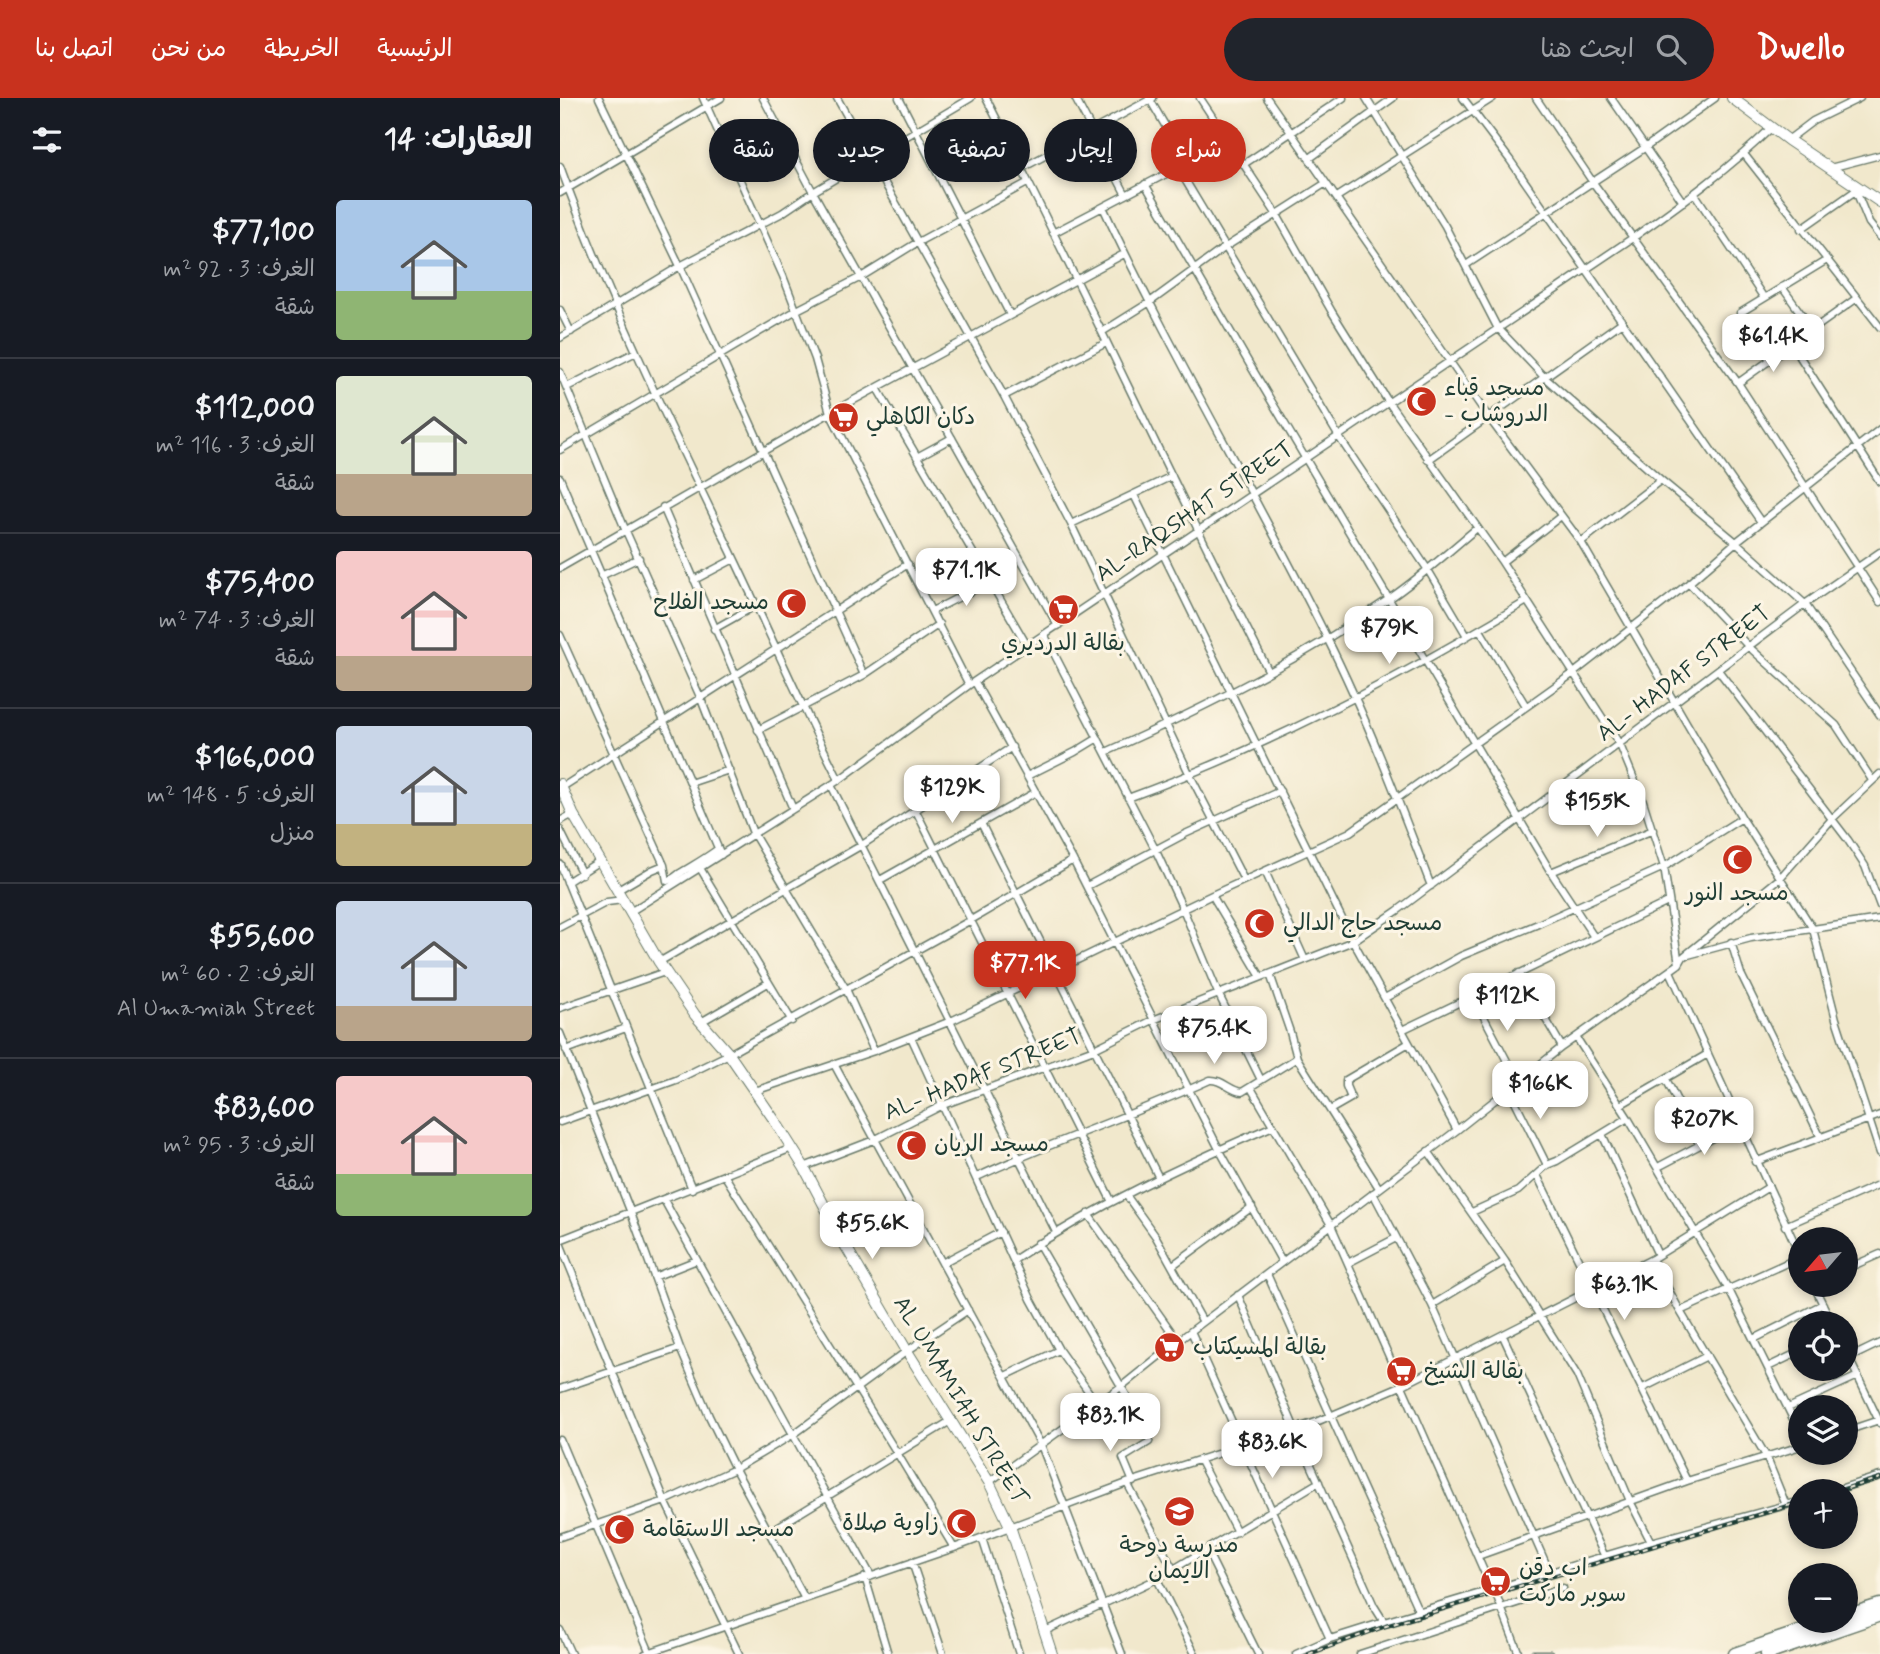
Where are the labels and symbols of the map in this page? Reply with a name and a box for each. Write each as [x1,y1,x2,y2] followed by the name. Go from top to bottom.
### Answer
[1716,314,1830,374] pin: $61.4K
[1444,374,1548,430] place label: مسجد قباء - الدروشاب
[1404,385,1438,419] mosque icon: مسجد قباء - الدروشاب
[826,401,860,435] supermarket icon: دكان الكاهلي
[866,403,975,437] place label: دكان الكاهلي
[1090,434,1300,590] street label: AL-RAQSHAT STREET
[909,548,1023,608] pin: $71.1K
[775,586,809,620] mosque icon: مسجد الفلاح
[653,588,769,618] place label: مسجد الفلاح
[1046,593,1080,627] supermarket icon: بقالة الدرديري
[1591,599,1777,749] street label: AL- HADAF STREET
[1348,606,1430,666] pin: $79K
[1001,629,1125,659] place label: بقالة الدرديري
[903,766,1001,825] pin: $129K
[1548,780,1646,839] pin: $155K
[1720,843,1754,877] mosque icon: مسجد النور
[1683,879,1789,909] place label: مسجد النور
[1243,907,1277,941] mosque icon: مسجد حاج الدالي
[1283,909,1442,943] place label: مسجد حاج الدالي
[968,942,1082,1001] pin: $77.1K
[1458,974,1556,1033] pin: $112K
[1157,1006,1271,1066] pin: $75.4K
[880,1022,1086,1128] street label: AL- HADAF STREET
[1491,1062,1589,1121] pin: $166K
[1655,1098,1753,1157] pin: $207K
[894,1128,928,1162] mosque icon: مسجد الريان
[934,1130,1049,1160] place label: مسجد الريان
[815,1202,929,1261] pin: $55.6K
[1788,1227,1858,1297] north arrow
[1567,1262,1681,1322] pin: $63.1K
[886,1291,1035,1512] street label: AL UMAMIAH STREET
[1153,1331,1187,1365] supermarket icon: بقالة المسيكتاب
[1193,1333,1327,1363] place label: بقالة المسيكتاب
[1384,1355,1418,1389] supermarket icon: بقالة الشيخ
[1424,1357,1524,1387] place label: بقالة الشيخ
[1053,1394,1167,1453] pin: $83.1K
[1215,1420,1329,1480] pin: $83.6K
[1162,1495,1196,1529] school or university icon: مدرسة دوحة الايمان
[945,1507,979,1541] mosque icon: زاوية صلاة
[842,1509,939,1539] place label: زاوية صلاة
[603,1513,637,1547] mosque icon: مسجد الاستقامة
[643,1515,794,1545] place label: مسجد الاستقامة
[1119,1531,1239,1587] place label: مدرسة دوحة الايمان
[1519,1554,1626,1610] place label: اب دقن سوبر ماركت
[1479,1565,1513,1599] supermarket icon: اب دقن سوبر ماركت

